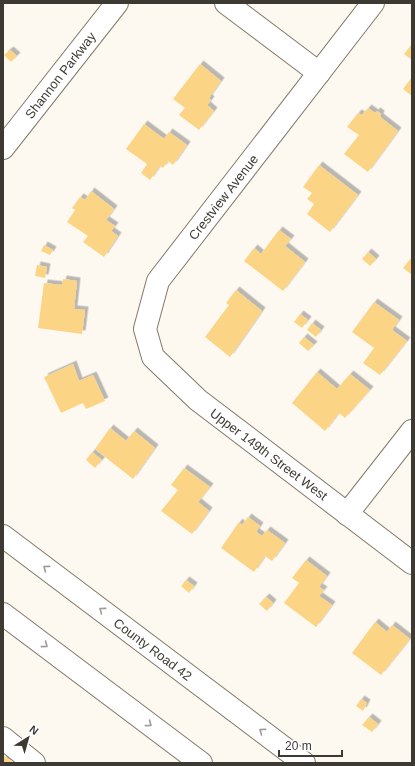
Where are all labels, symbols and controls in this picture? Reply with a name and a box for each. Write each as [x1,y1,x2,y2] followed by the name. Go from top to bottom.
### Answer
[22,29,99,121] street label: Shannon Parkway
[186,152,261,243] street label: Crestview Avenue
[207,405,331,504] street label: Upper 149th Street West
[44,566,51,573] one-way arrow
[99,608,106,615] one-way arrow
[111,615,195,684] street label: County Road 42
[41,641,48,648] one-way arrow
[8,718,48,758] north arrow
[145,719,152,726] one-way arrow
[27,723,41,737] text: N
[259,729,266,736] one-way arrow
[279,732,342,758] scale bar
[285,739,312,753] text: 20 m

